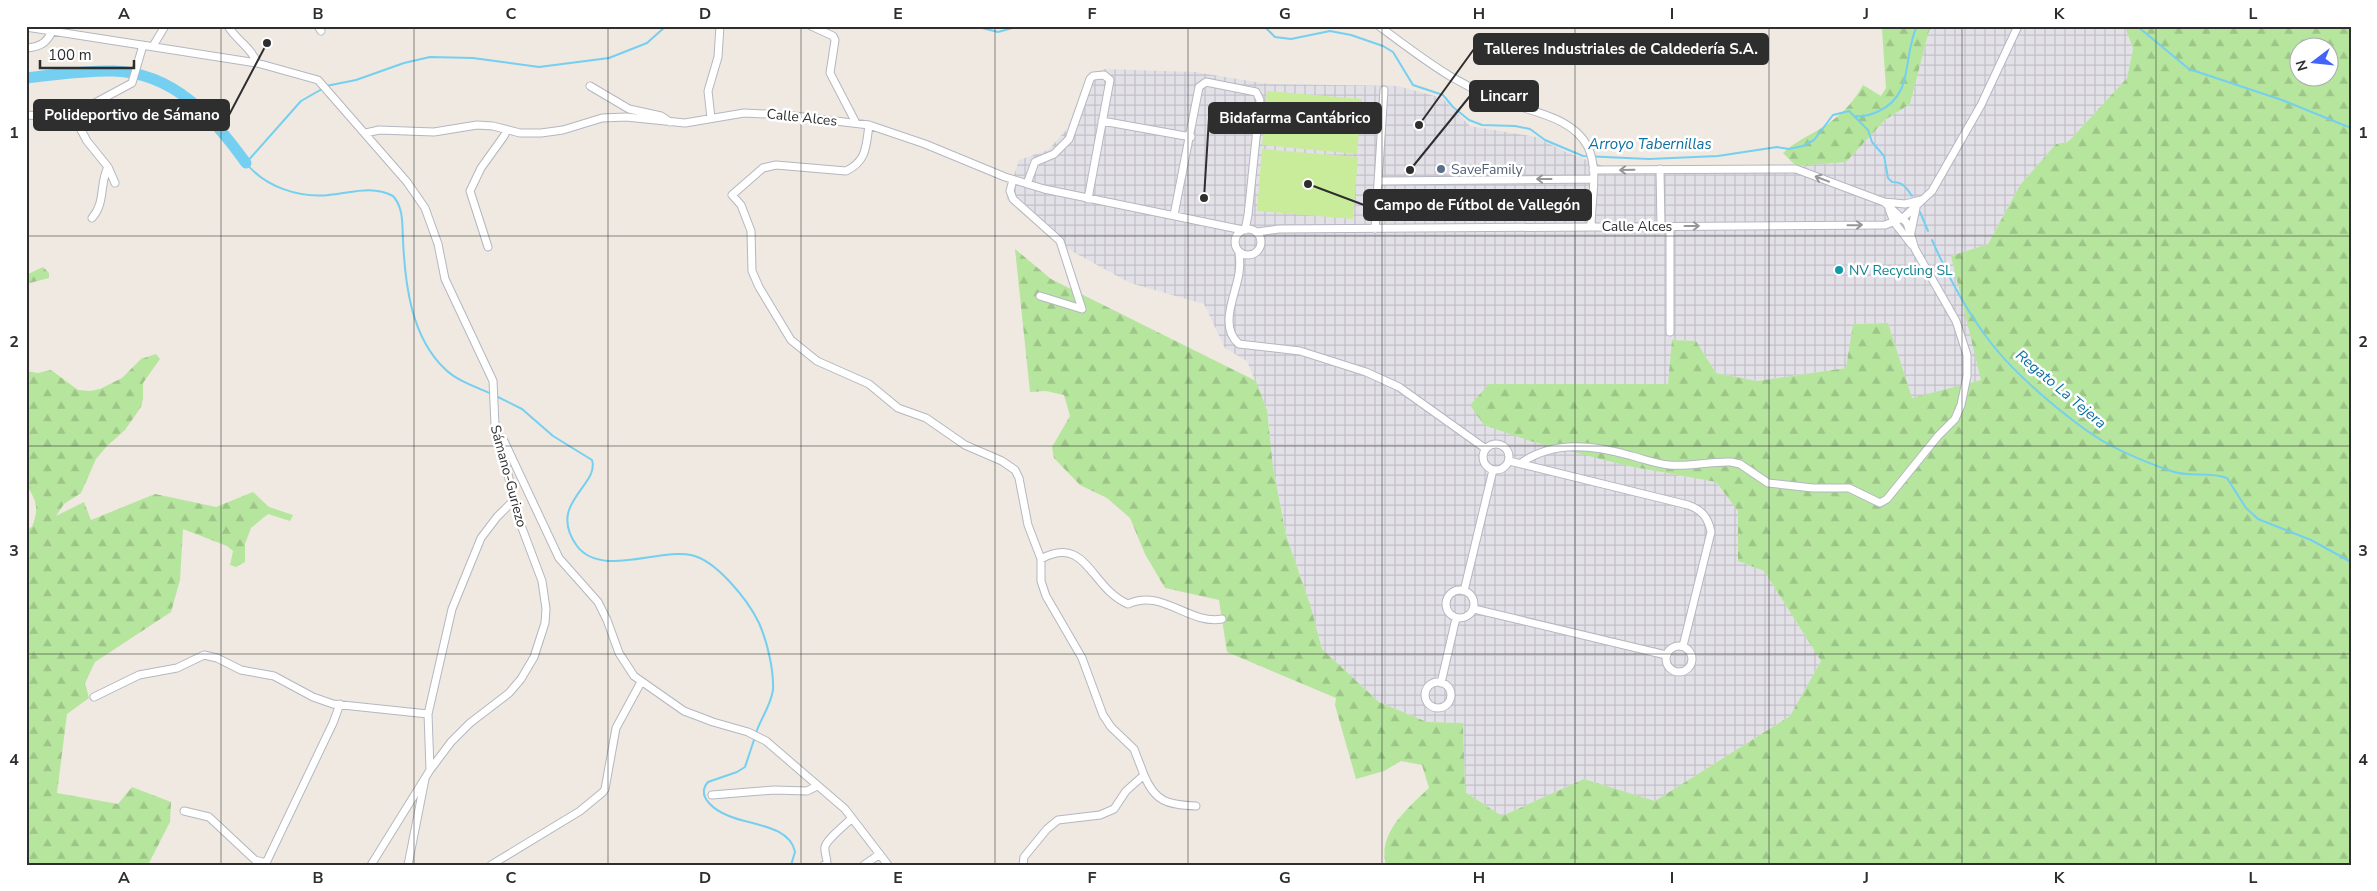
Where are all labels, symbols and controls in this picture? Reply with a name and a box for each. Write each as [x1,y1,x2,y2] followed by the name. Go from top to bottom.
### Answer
[118,3,130,25] text: A
[312,3,324,25] text: B
[506,3,517,25] text: C
[699,3,711,25] text: D
[893,3,903,25] text: E
[1088,3,1097,25] text: F
[1279,3,1291,25] text: G
[1473,3,1485,25] text: H
[1670,3,1674,25] text: I
[1862,3,1869,25] text: J
[2054,3,2066,25] text: K
[2249,3,2258,25] text: L
[1474,34,1768,64] callout: Talleres Industriales de Caldedería S.A.
[40,38,134,70] scale bar
[2290,38,2340,88] north arrow
[1484,39,1758,59] text: Talleres Industriales de Caldedería S.A.
[48,45,92,65] text: 100 m
[2291,58,2313,73] text: N
[1470,81,1538,111] callout: Lincarr
[1480,86,1528,106] text: Lincarr
[34,100,229,130] callout: Polideportivo de Sámano
[1209,103,1381,133] callout: Bidafarma Cantábrico
[766,104,838,131] street label: Calle Alces
[44,105,220,125] text: Polideportivo de Sámano
[1219,108,1371,128] text: Bidafarma Cantábrico
[9,122,19,144] text: 1
[2358,122,2368,144] text: 1
[1587,134,1712,154] water label: Arroyo Tabernillas
[1451,160,1524,179] place label: SaveFamily
[1435,163,1447,175] marker: SaveFamily
[1619,165,1635,175] one-way arrow
[1536,174,1552,184] one-way arrow
[1815,174,1830,183] one-way arrow
[1364,190,1591,220] callout: Campo de Fútbol de Vallegón
[1374,195,1580,215] text: Campo de Fútbol de Vallegón
[1602,217,1673,236] street label: Calle Alces
[1846,220,1863,230] one-way arrow
[1684,221,1700,231] one-way arrow
[1849,261,1953,280] place label: NV Recycling SL
[1833,264,1845,276] marker: NV Recycling SL
[9,331,19,353] text: 2
[2358,331,2368,353] text: 2
[2011,345,2111,433] water label: Regato La Tejera
[486,423,531,530] street label: Sámano-Guriezo
[9,540,19,562] text: 3
[2358,540,2368,562] text: 3
[9,749,19,771] text: 4
[2358,749,2368,771] text: 4
[118,867,130,889] text: A
[312,867,324,889] text: B
[506,867,517,889] text: C
[699,867,711,889] text: D
[893,867,903,889] text: E
[1088,867,1097,889] text: F
[1279,867,1291,889] text: G
[1473,867,1485,889] text: H
[1670,867,1674,889] text: I
[1862,867,1869,889] text: J
[2054,867,2066,889] text: K
[2249,867,2258,889] text: L

